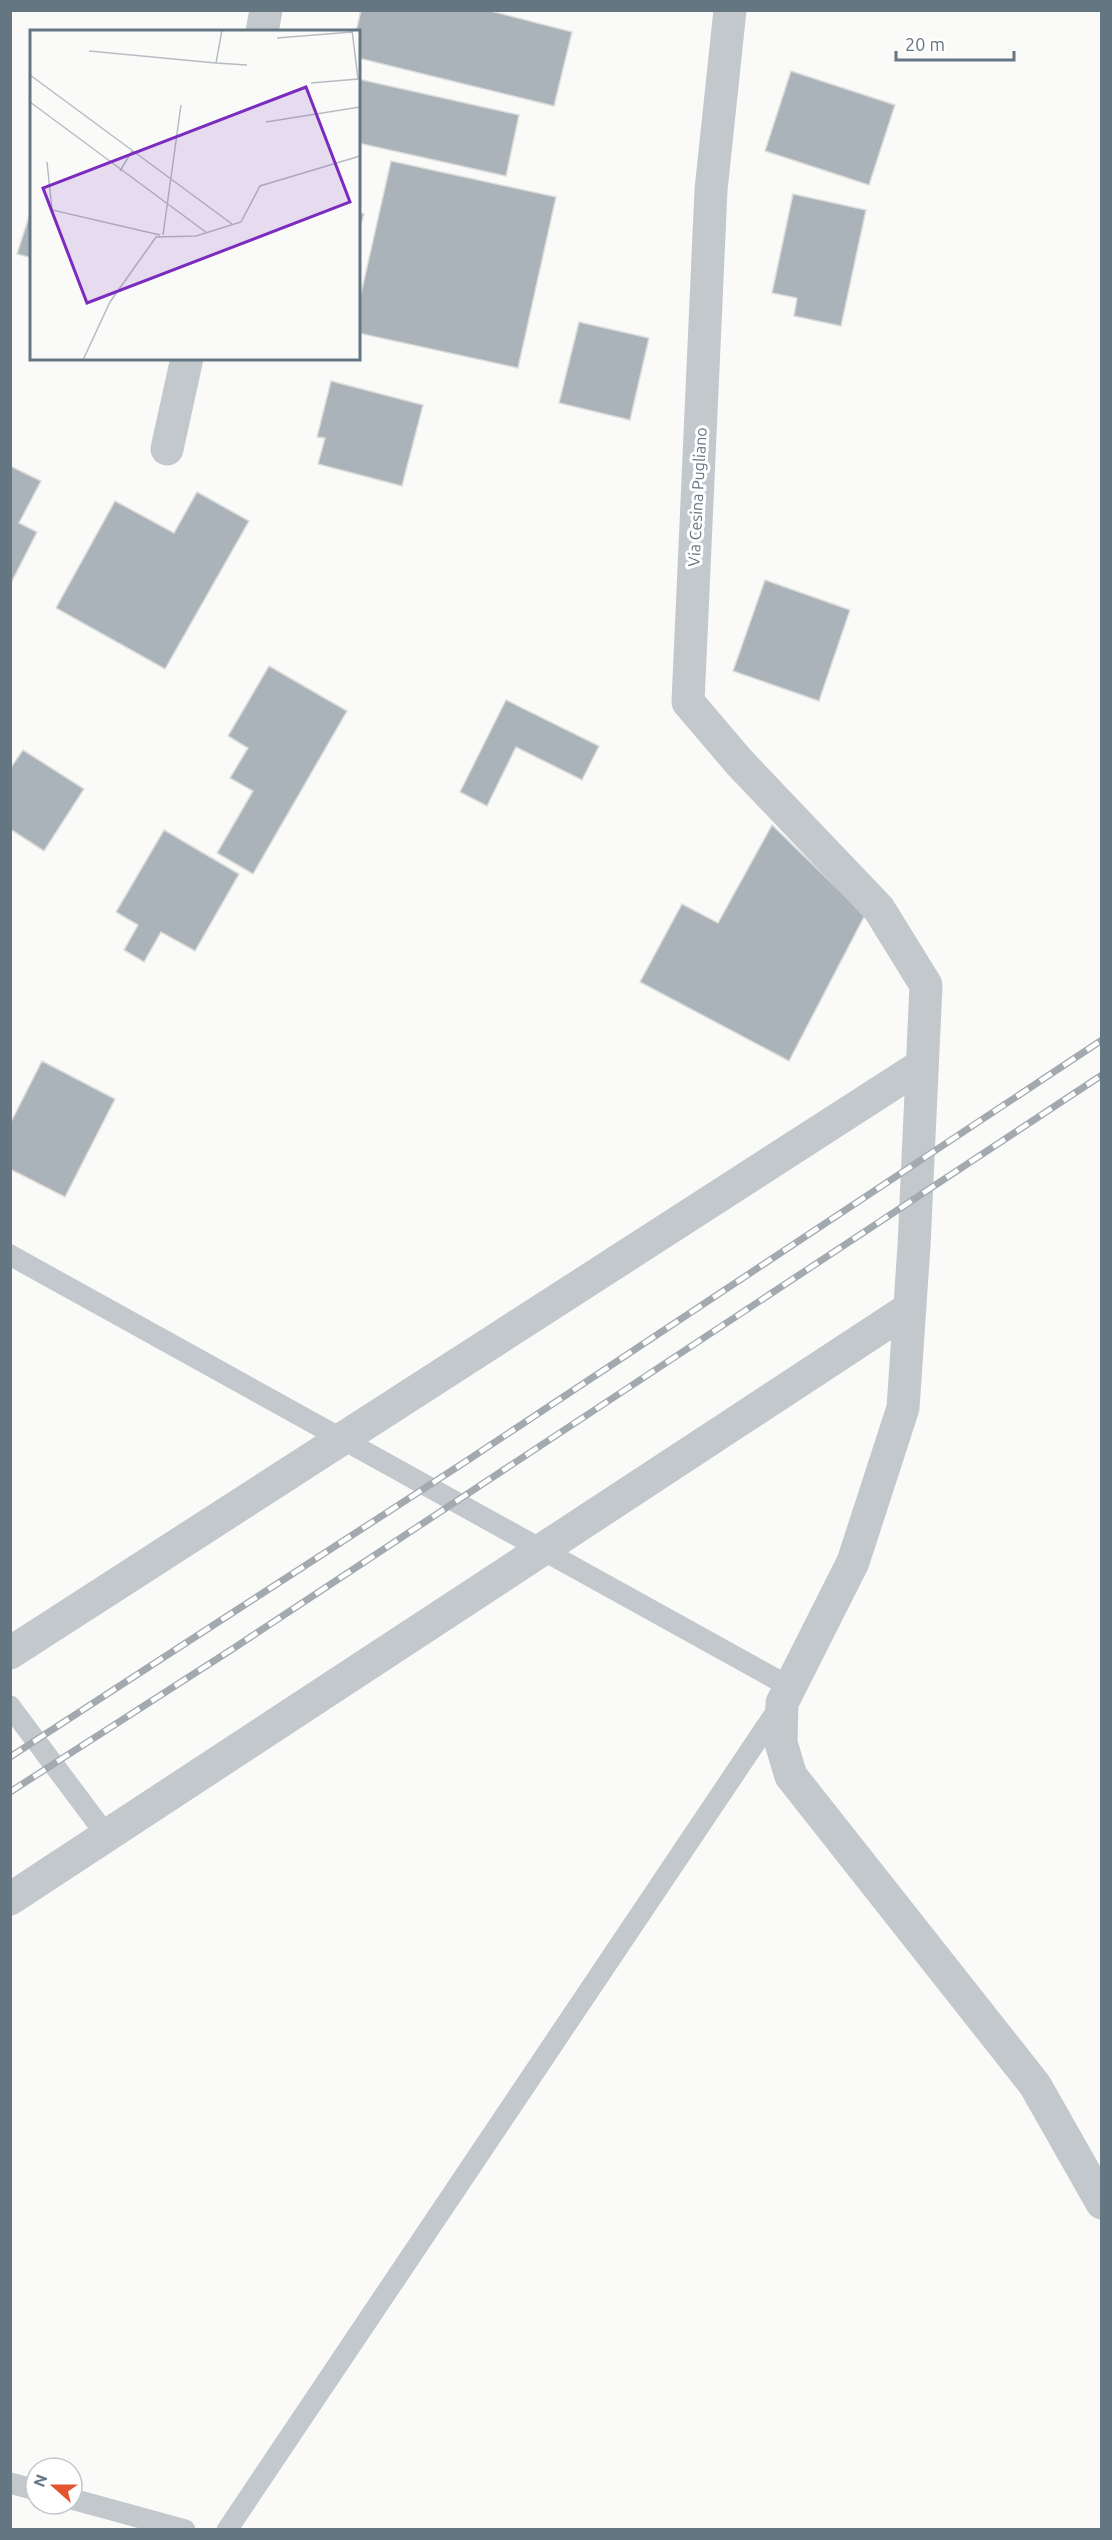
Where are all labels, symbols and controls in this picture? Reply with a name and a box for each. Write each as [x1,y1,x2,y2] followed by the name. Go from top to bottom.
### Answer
[896,24,1014,62] scale bar
[30,30,360,360] inset map
[905,34,945,54] text: 20 m
[684,427,710,567] street label: Via Cesina Pugliano
[24,2456,84,2516] north arrow
[29,2472,51,2489] text: N

